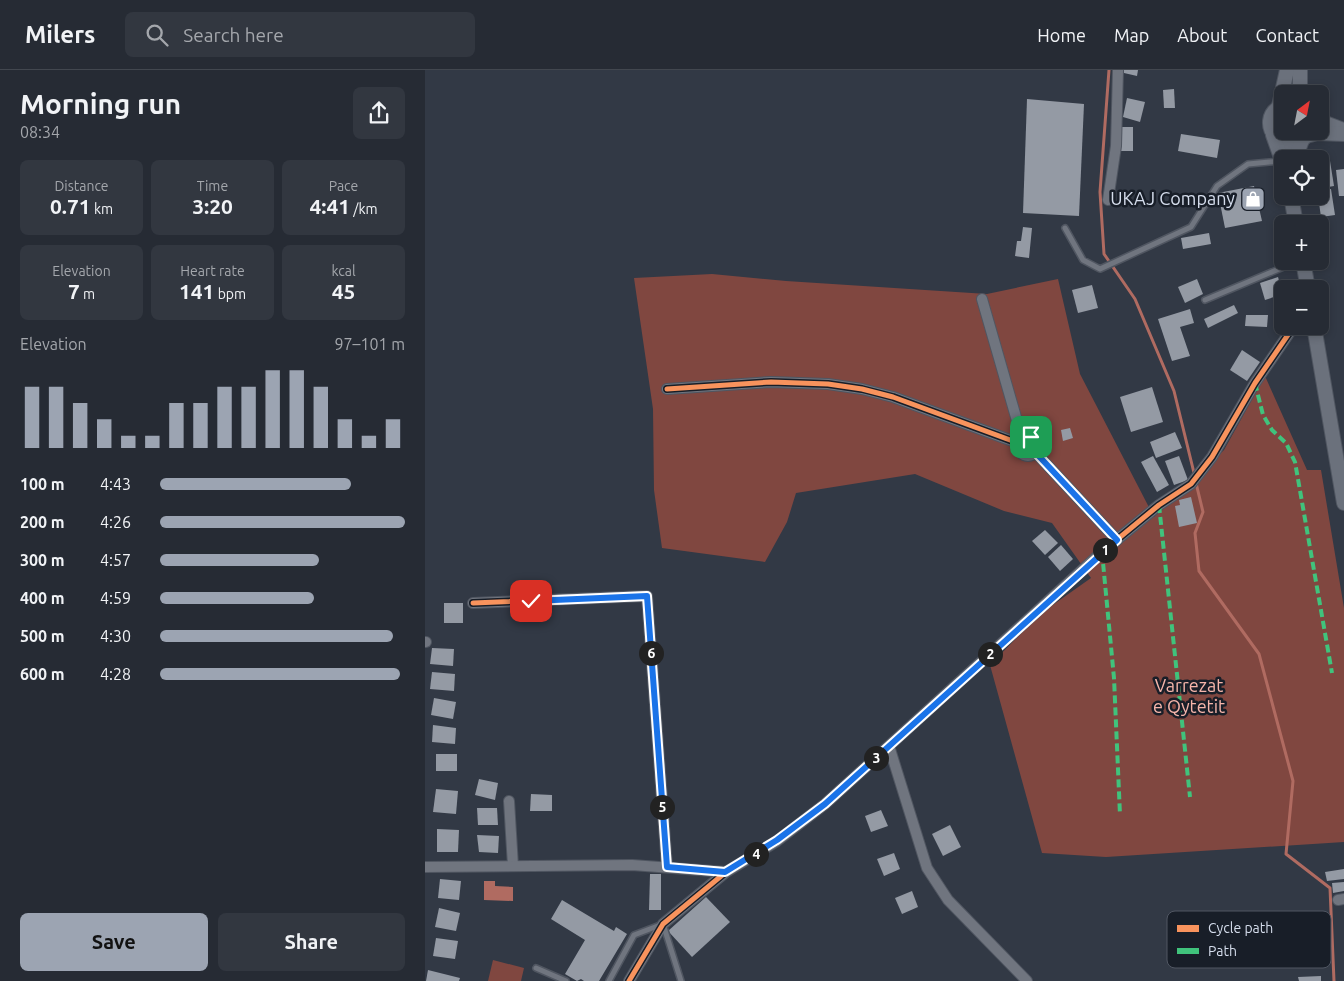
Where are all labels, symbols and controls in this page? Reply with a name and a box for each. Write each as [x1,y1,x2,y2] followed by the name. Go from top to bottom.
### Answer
[125,12,475,57] search box
[25,21,95,48] text: Milers
[143,21,171,49] icon: search
[183,24,284,46] text: Search here
[1037,25,1086,45] text: Home
[1114,25,1149,45] text: Map
[1177,25,1227,45] text: About
[1255,25,1319,45] text: Contact
[1274,85,1329,140] north arrow
[1274,85,1329,335] map controls
[353,87,405,139] button: share
[20,88,181,119] text: Morning run
[20,123,60,141] text: 08:34
[1274,150,1329,205] button: locate
[54,178,109,194] text: Distance
[197,178,228,194] text: Time
[329,178,358,194] text: Pace
[1240,186,1266,212] shop icon: UKAJ Company
[1110,188,1235,208] place label: UKAJ Company
[50,194,91,218] text: 0.71
[192,194,233,218] text: 3:20
[309,194,350,218] text: 4:41
[91,201,113,217] text: km
[350,201,378,217] text: /km
[1274,215,1329,270] button: +
[52,263,111,279] text: Elevation
[180,263,245,279] text: Heart rate
[331,263,356,279] text: kcal
[68,279,80,303] text: 7
[179,279,214,303] text: 141
[332,279,355,303] text: 45
[1274,280,1329,335] button: −
[80,286,95,302] text: m
[214,286,246,302] text: bpm
[20,335,87,353] text: Elevation
[334,335,405,353] text: 97–101 m
[1010,416,1052,458] pin
[1017,423,1045,451] icon: arrive
[20,475,65,493] text: 100 m
[100,475,131,493] text: 4:43
[20,513,65,531] text: 200 m
[100,513,131,531] text: 4:26
[1093,538,1117,562] pin: 1
[1102,542,1109,558] text: 1
[20,551,65,569] text: 300 m
[100,551,131,569] text: 4:57
[510,580,552,622] pin
[517,587,545,615] icon: check
[20,589,65,607] text: 400 m
[100,589,131,607] text: 4:59
[20,627,65,645] text: 500 m
[100,627,131,645] text: 4:30
[639,640,663,666] pin: 6
[977,642,1003,666] pin: 2
[648,645,655,661] text: 6
[987,646,994,662] text: 2
[20,665,65,683] text: 600 m
[100,665,131,683] text: 4:28
[1153,675,1225,717] park label: Varrezat e Qytetit
[863,746,889,770] pin: 3
[873,750,880,766] text: 3
[649,794,675,820] pin: 5
[659,799,666,815] text: 5
[743,842,769,866] pin: 4
[753,846,760,862] text: 4
[1167,911,1331,968] legend
[20,913,208,971] button: Save
[218,913,405,971] button: Share
[1208,920,1273,936] text: Cycle path
[1208,943,1237,959] text: Path

